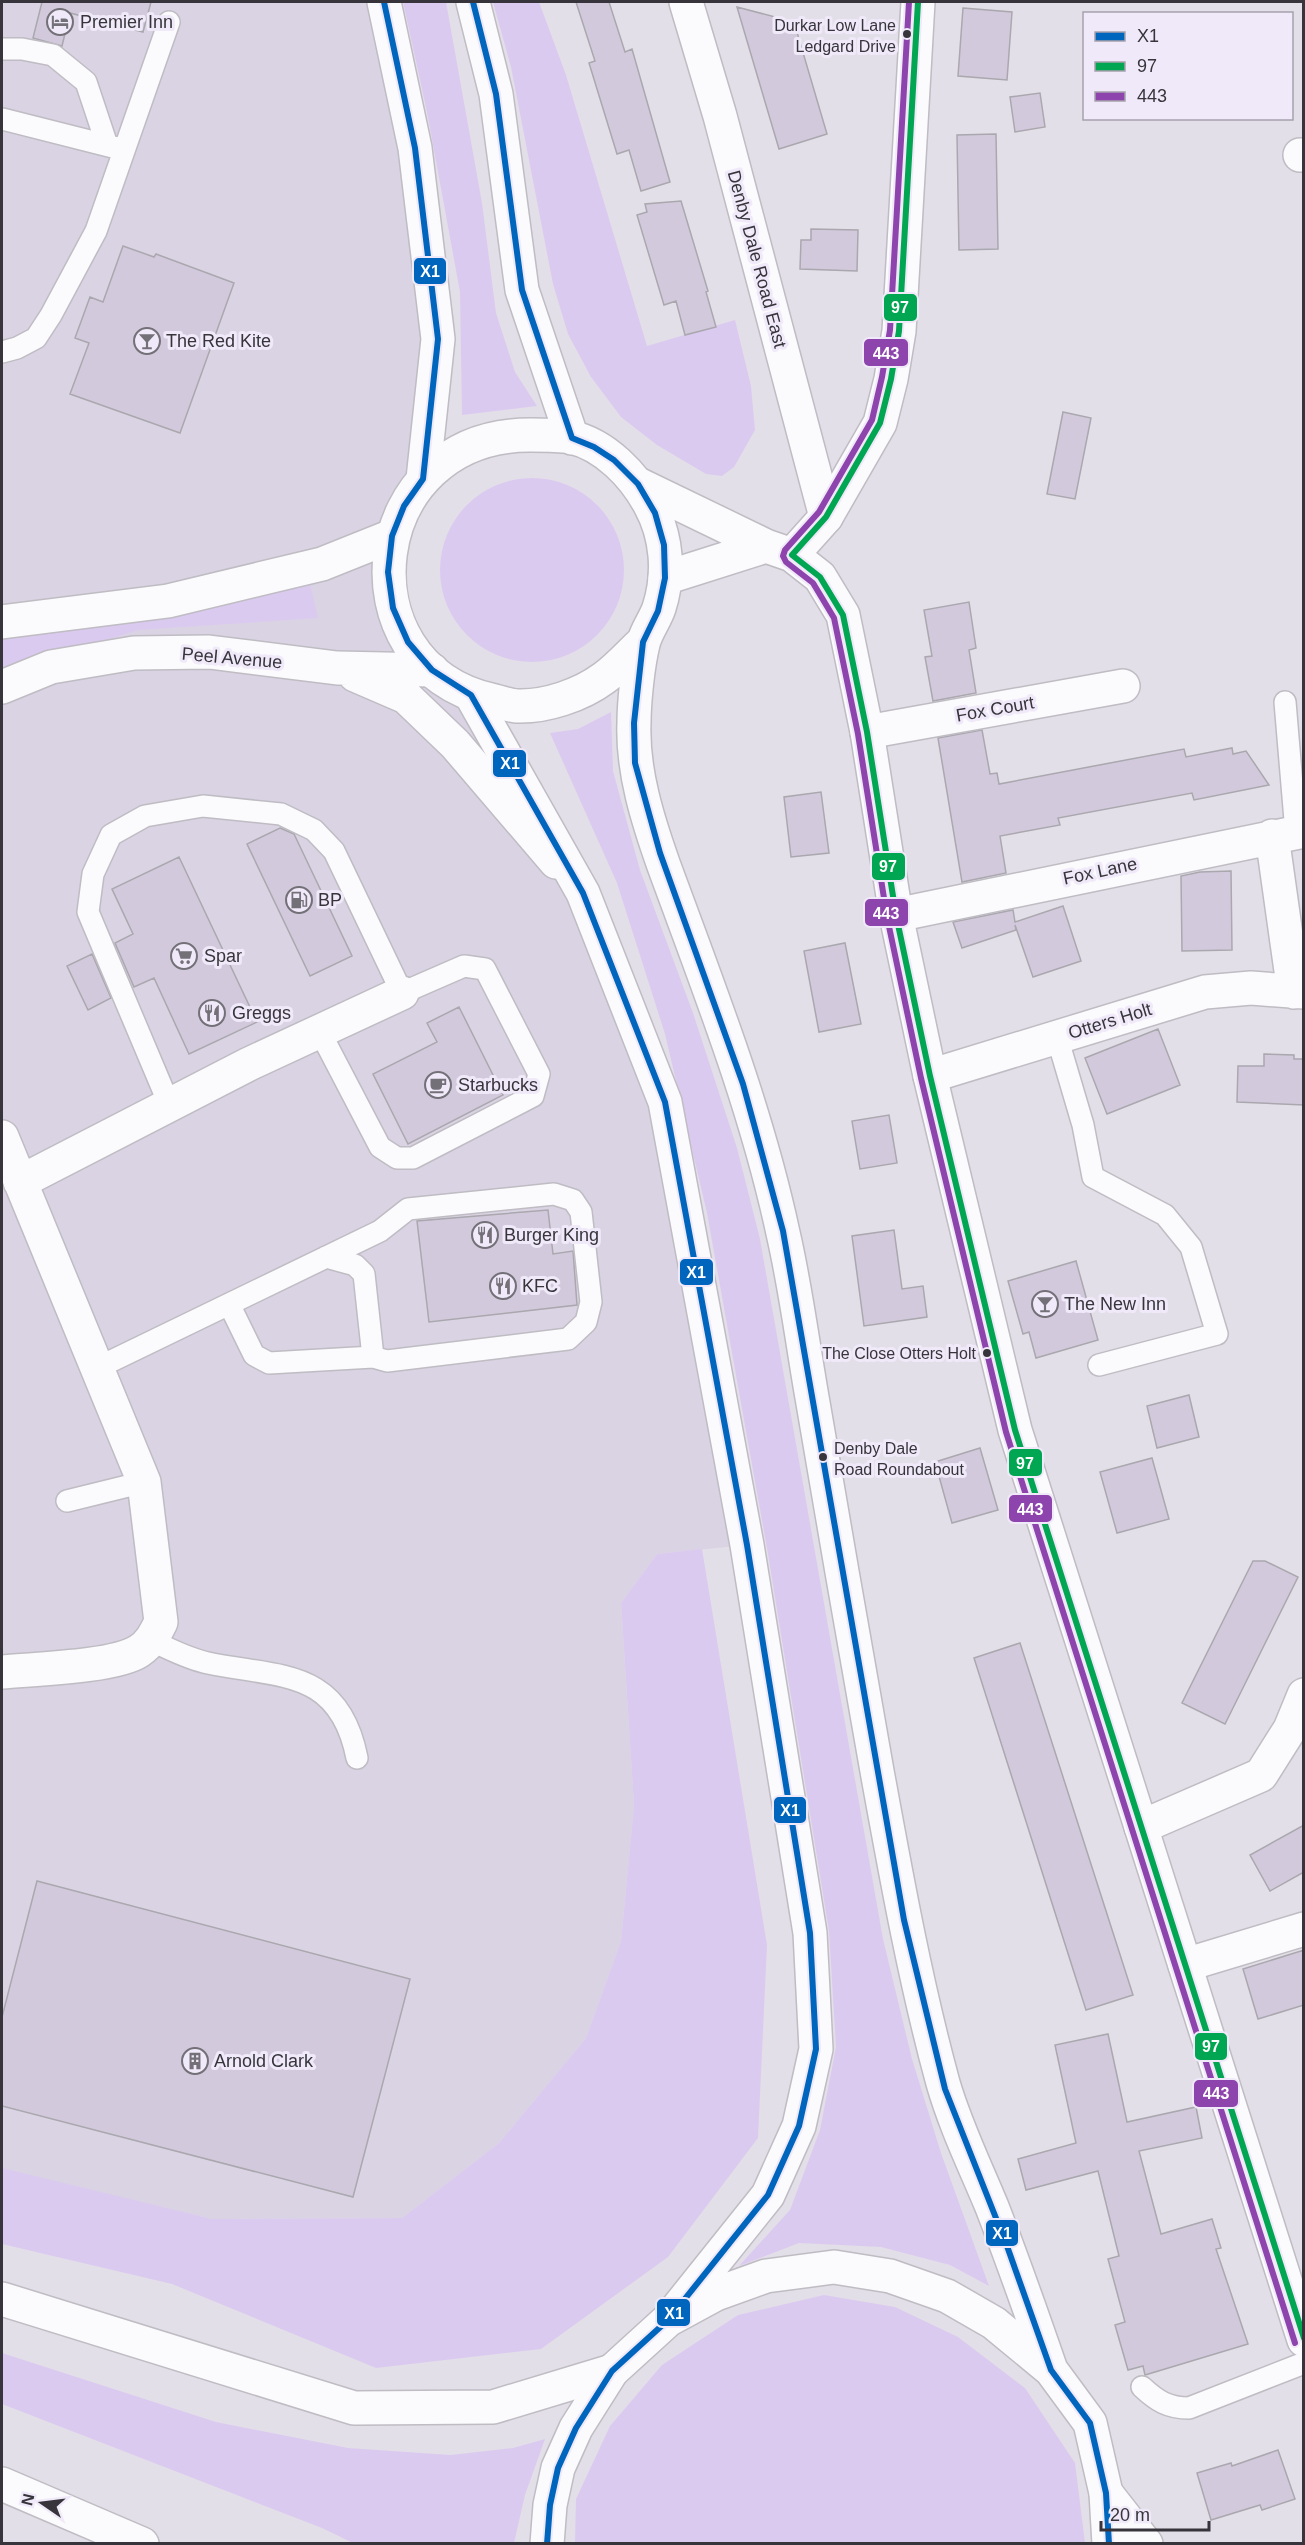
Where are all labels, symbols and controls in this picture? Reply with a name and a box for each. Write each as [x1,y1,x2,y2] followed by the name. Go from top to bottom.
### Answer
[45,7,75,37] hotel icon: Premier Inn
[80,12,173,32] place label: Premier Inn
[1083,12,1293,120] legend
[774,17,896,55] place label: Durkar Low Lane Ledgard Drive
[1137,26,1159,46] text: X1
[901,28,913,40] marker: Durkar Low Lane Ledgard Drive
[1137,56,1157,76] text: 97
[1137,86,1167,106] text: 443
[724,168,790,350] street label: Denby Dale Road East
[413,257,447,285] line badge: X1
[420,263,440,280] text: X1
[883,293,918,322] line badge: 97
[891,299,909,316] text: 97
[132,326,162,356] bar icon: The Red Kite
[166,331,271,351] place label: The Red Kite
[863,338,909,367] line badge: 443
[873,345,899,362] text: 443
[181,644,283,672] street label: Peel Avenue
[954,692,1036,726] street label: Fox Court
[492,749,527,778] line badge: X1
[500,755,520,772] text: X1
[871,852,906,881] line badge: 97
[1061,853,1139,889] street label: Fox Lane
[879,858,897,875] text: 97
[284,885,314,915] fuel station icon: BP
[318,890,342,910] place label: BP
[864,898,909,927] line badge: 443
[873,905,899,922] text: 443
[169,941,199,971] supermarket icon: Spar
[204,946,242,966] place label: Spar
[197,998,227,1028] restaurant icon: Greggs
[1066,999,1154,1043] street label: Otters Holt
[232,1003,291,1023] place label: Greggs
[423,1070,453,1100] cafe icon: Starbucks
[458,1075,538,1095] place label: Starbucks
[470,1220,500,1250] restaurant icon: Burger King
[504,1225,599,1245] place label: Burger King
[679,1258,714,1286] line badge: X1
[686,1264,706,1281] text: X1
[488,1271,518,1301] restaurant icon: KFC
[522,1276,558,1296] place label: KFC
[1030,1289,1060,1319] bar icon: The New Inn
[1064,1294,1166,1314] place label: The New Inn
[822,1345,977,1362] place label: The Close Otters Holt
[981,1347,993,1359] marker: The Close Otters Holt
[834,1440,964,1478] place label: Denby Dale Road Roundabout
[1008,1448,1043,1477] line badge: 97
[817,1451,829,1463] marker: Denby Dale Road Roundabout
[1016,1455,1034,1472] text: 97
[1008,1494,1053,1523] line badge: 443
[1017,1501,1043,1518] text: 443
[773,1796,807,1824] line badge: X1
[780,1802,800,1819] text: X1
[1194,2032,1228,2061] line badge: 97
[1202,2038,1220,2055] text: 97
[180,2046,210,2076] building icon: Arnold Clark
[214,2051,314,2071] place label: Arnold Clark
[1193,2079,1239,2108] line badge: 443
[1203,2085,1229,2102] text: 443
[985,2219,1019,2247] line badge: X1
[992,2225,1012,2242] text: X1
[656,2298,691,2327] line badge: X1
[664,2305,684,2322] text: X1
[12,2473,72,2533] north arrow
[18,2492,38,2507] text: N
[1101,2494,1209,2532] scale bar
[1110,2505,1150,2525] text: 20 m

